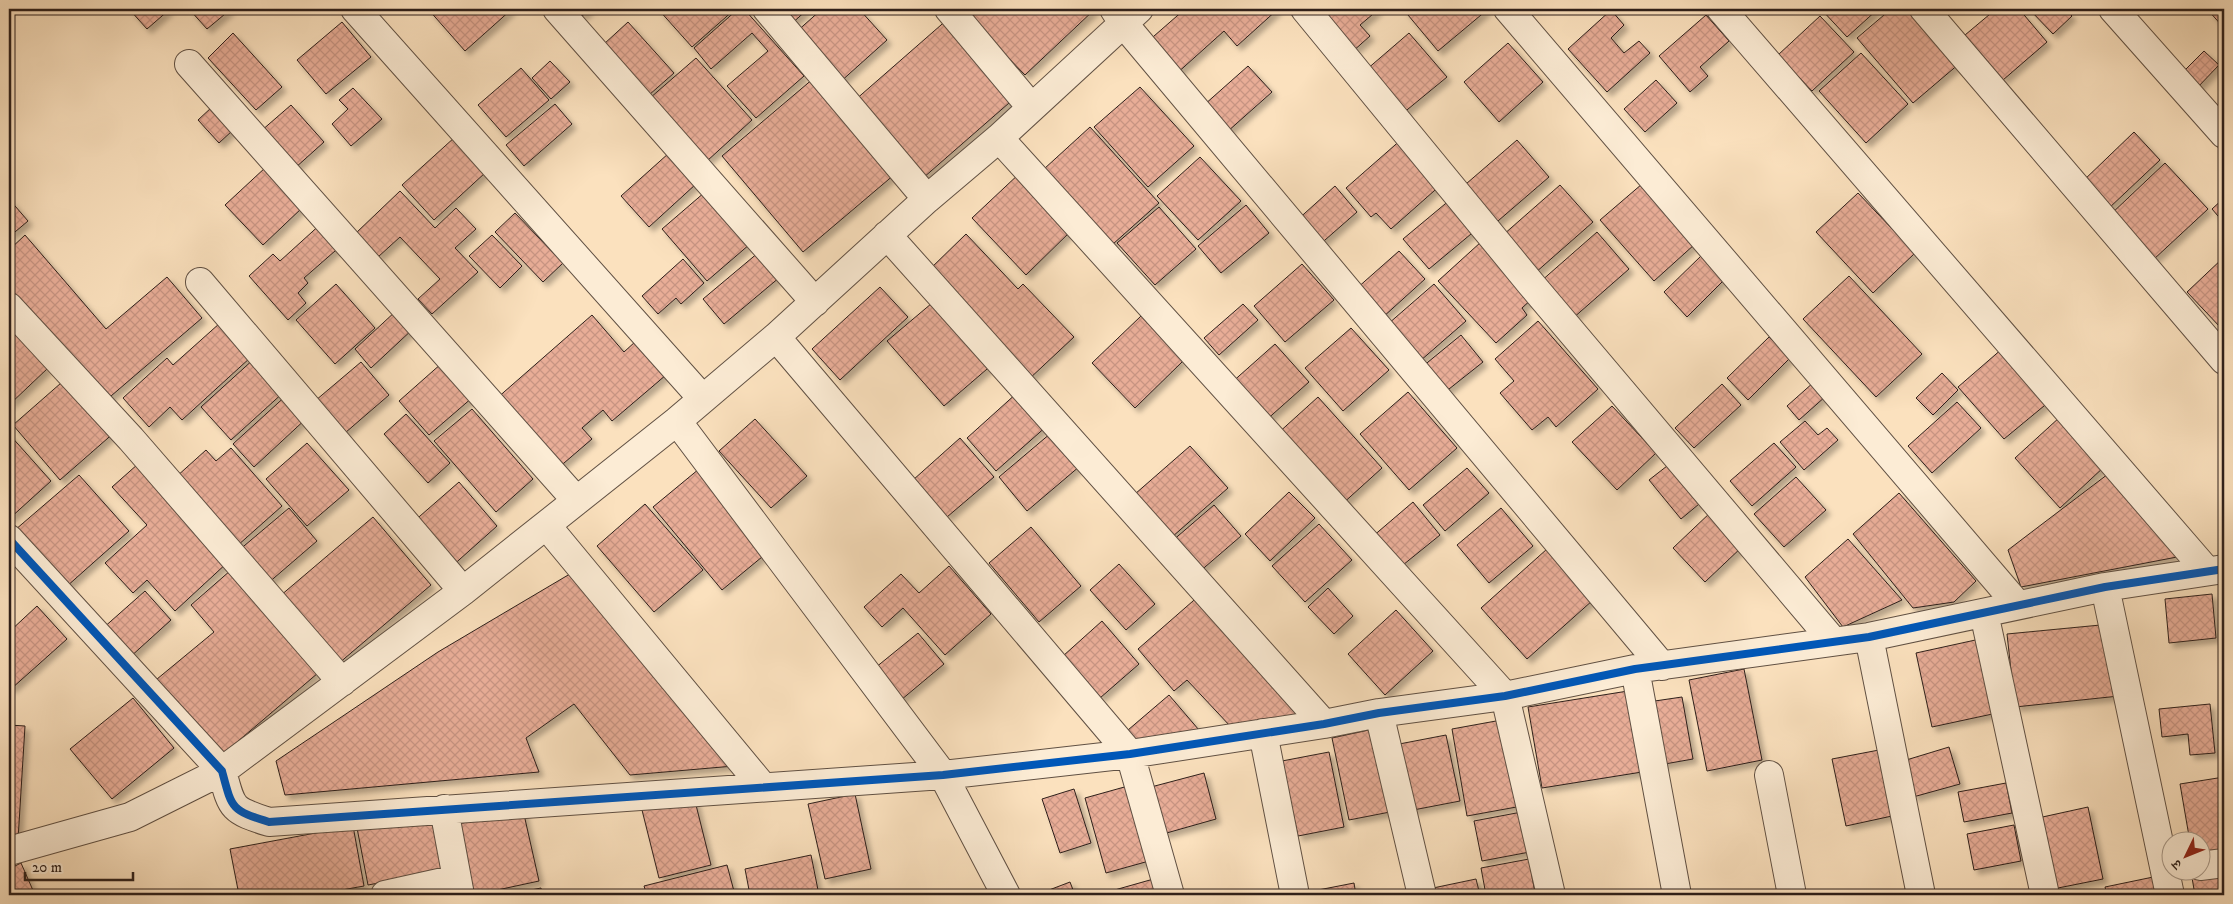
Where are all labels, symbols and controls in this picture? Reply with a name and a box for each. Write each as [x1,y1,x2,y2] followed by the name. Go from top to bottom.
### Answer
[2160,832,2210,882] north arrow
[25,849,132,881] scale bar
[2168,855,2187,874] text: उ
[32,858,62,877] text: 20 m

